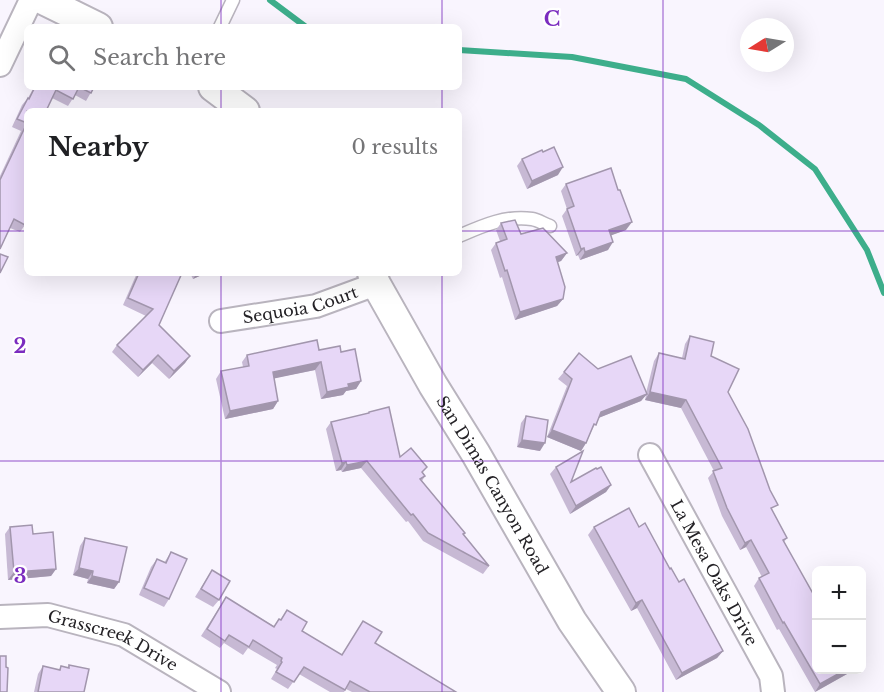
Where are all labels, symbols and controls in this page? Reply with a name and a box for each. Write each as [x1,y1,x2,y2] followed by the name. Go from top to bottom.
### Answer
[544,7,560,31] text: C
[740,18,794,72] north arrow
[24,24,462,90] search box
[45,41,78,74] icon: search
[93,44,226,71] text: Search here
[48,131,149,163] text: Nearby
[352,135,438,159] text: 0 results
[241,282,360,327] street label: Sequoia Court
[13,334,27,358] text: 2
[432,392,553,578] street label: San Dimas Canyon Road
[666,496,762,649] street label: La Mesa Oaks Drive
[14,564,26,588] text: 3
[812,566,866,674] map controls
[812,566,866,620] button: +
[46,605,182,675] street label: Grasscreek Drive
[812,620,866,674] button: −

